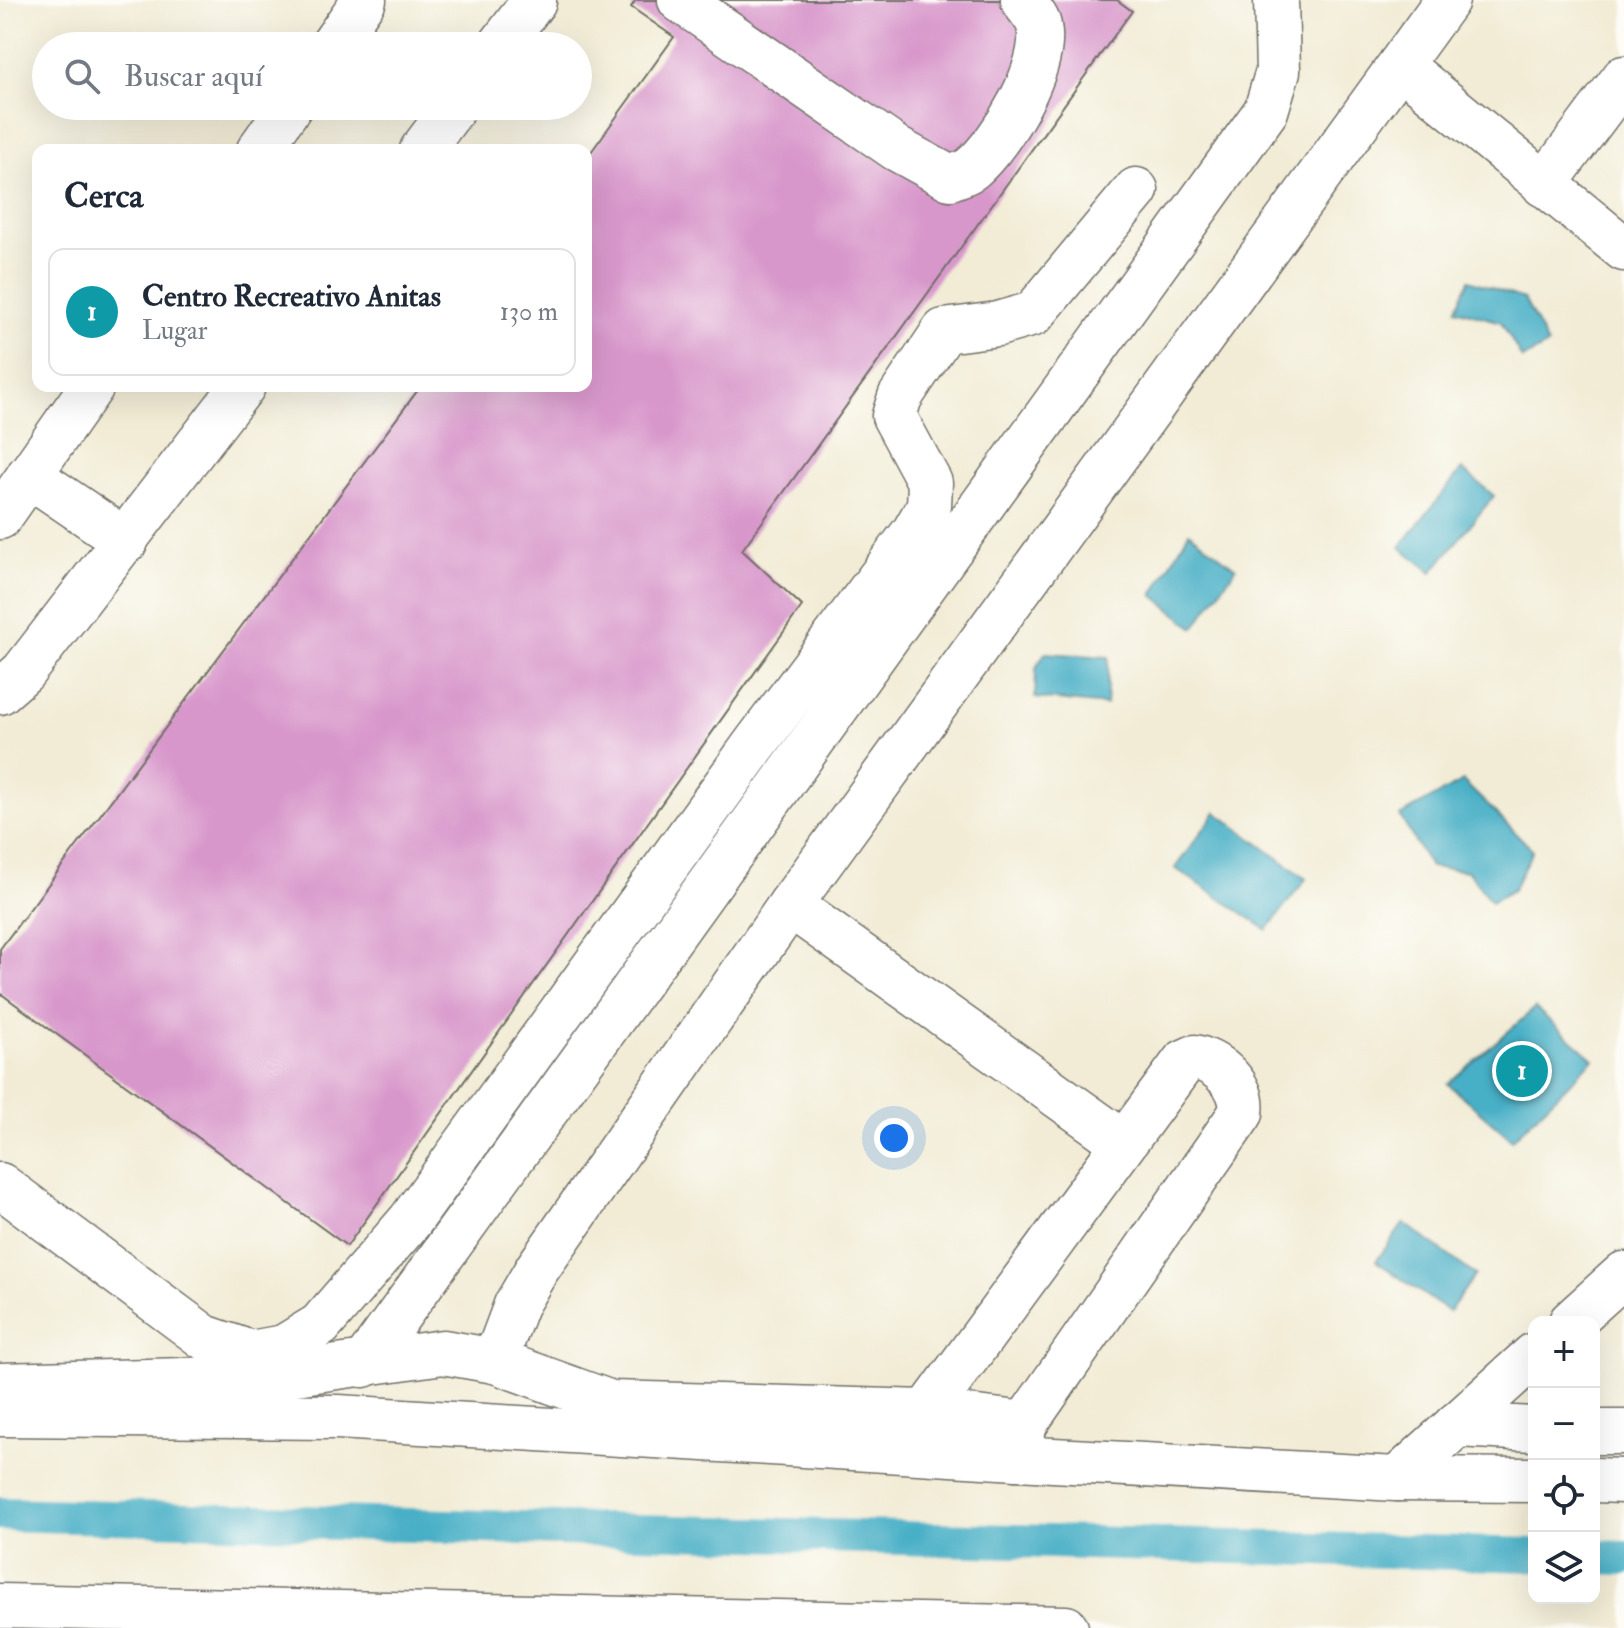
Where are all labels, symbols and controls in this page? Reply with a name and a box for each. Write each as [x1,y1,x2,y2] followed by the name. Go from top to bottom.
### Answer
[32,32,592,120] search box
[60,54,104,98] icon: search
[124,58,263,95] text: Buscar aquí
[64,175,143,218] text: Cerca
[142,278,441,315] text: Centro Recreativo Anitas
[87,296,97,328] text: 1
[500,296,558,328] text: 130 m
[142,315,207,347] text: Lugar
[1496,1041,1548,1101] pin: 1
[874,1118,914,1158] your location
[1528,1316,1600,1604] map controls
[1528,1316,1600,1388] button: +
[1528,1388,1600,1460] button: −
[1528,1460,1600,1532] button: locate
[1528,1532,1600,1604] button: layers

